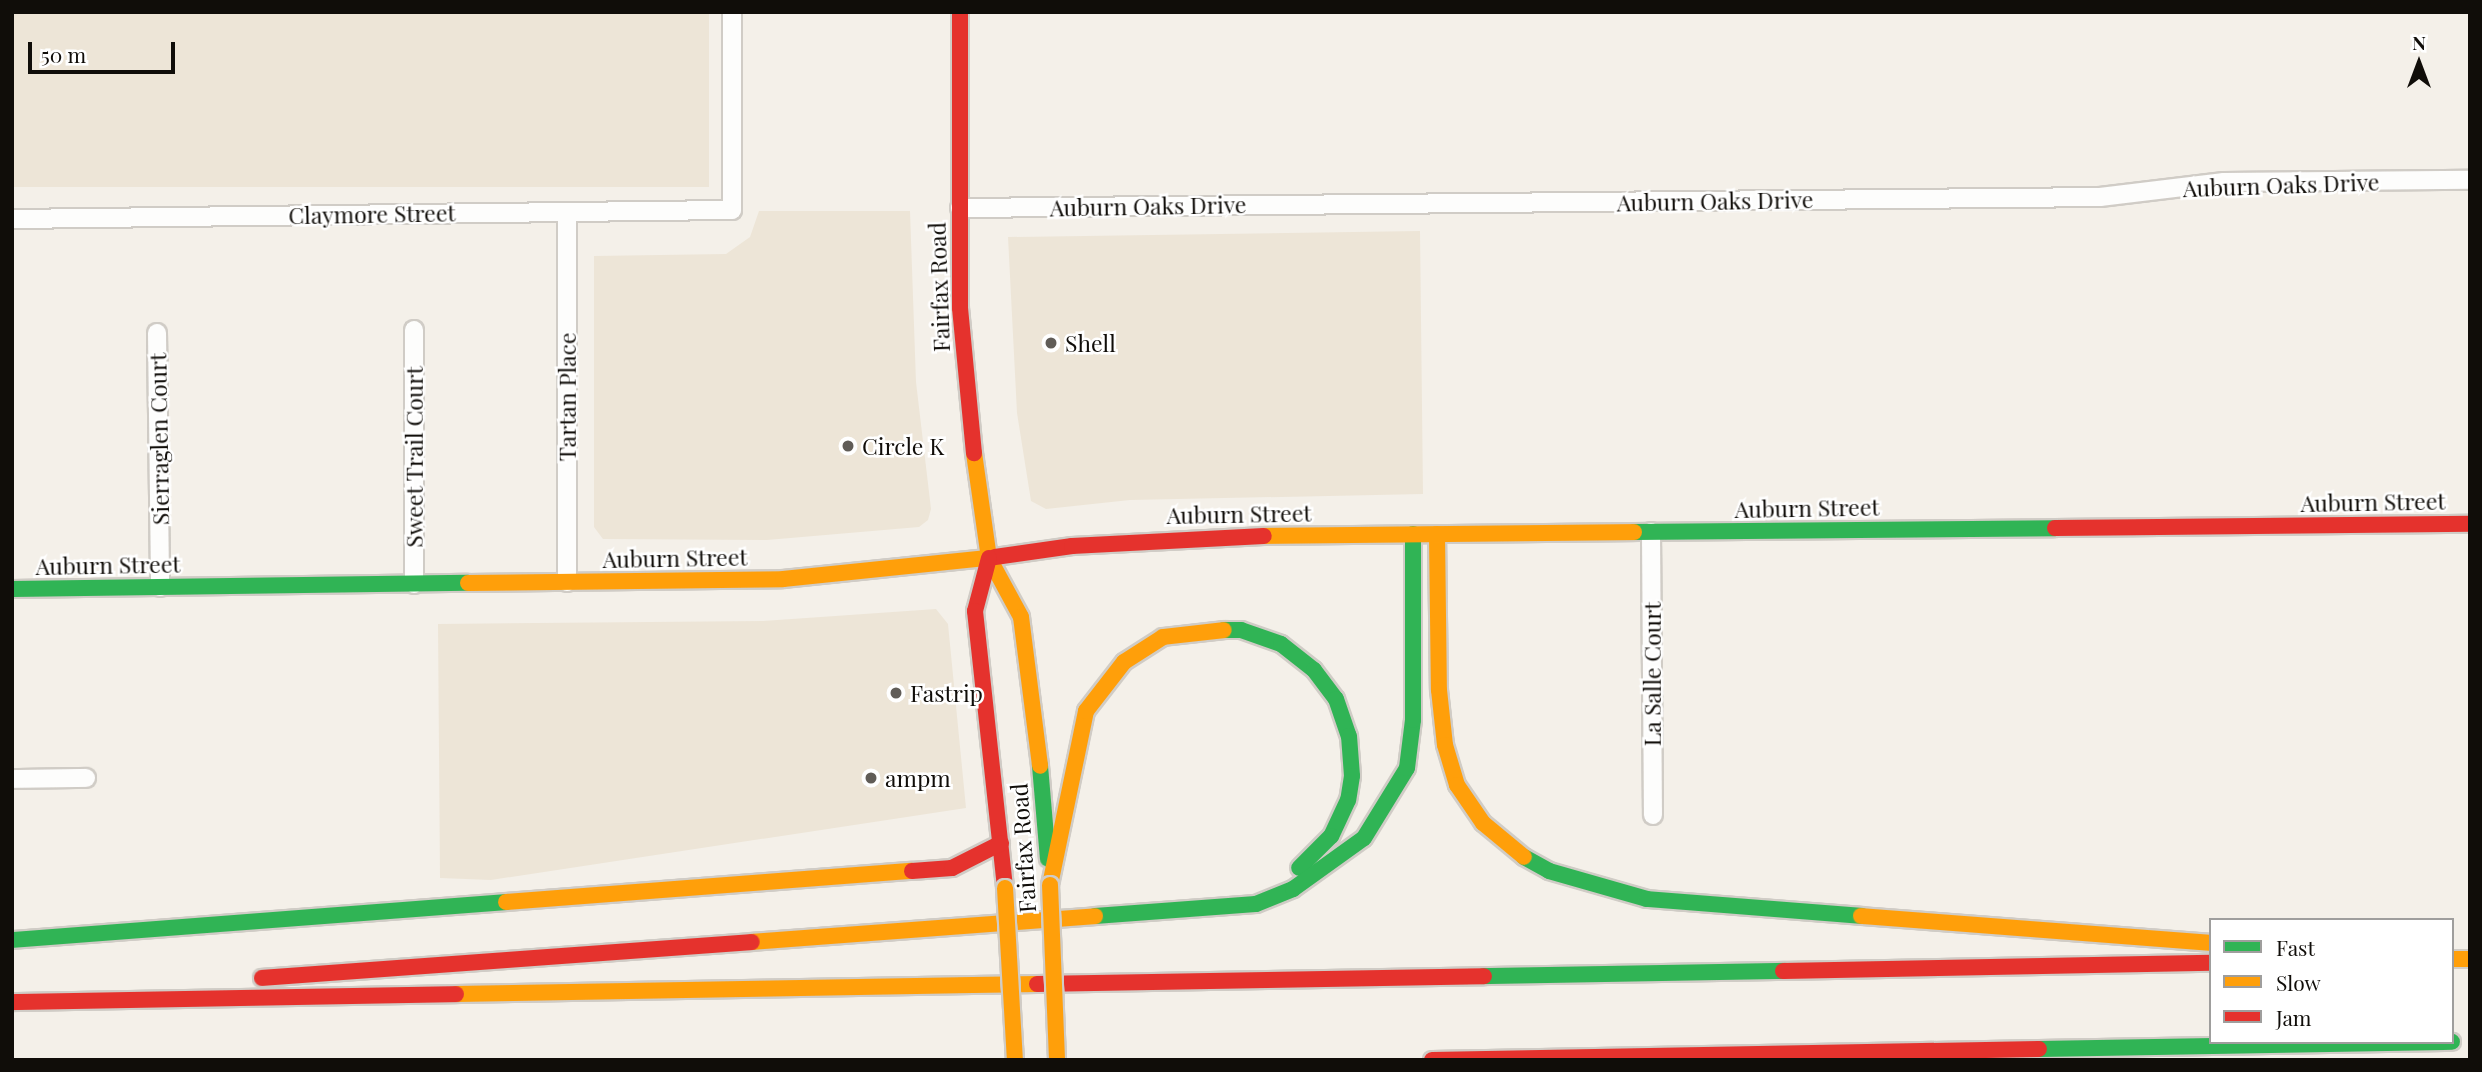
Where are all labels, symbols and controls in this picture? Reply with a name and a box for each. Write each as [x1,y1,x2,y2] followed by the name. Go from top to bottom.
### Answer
[32,28,178,72] scale bar
[2384,28,2454,98] north arrow
[2412,29,2426,55] text: N
[41,40,86,68] text: 50 m
[2182,168,2380,202] street label: Auburn Oaks Drive
[1616,185,1814,217] street label: Auburn Oaks Drive
[1049,190,1247,222] street label: Auburn Oaks Drive
[288,199,456,229] street label: Claymore Street
[923,221,955,353] street label: Fairfax Road
[1065,329,1116,357] place label: Shell
[553,333,581,461] street label: Tartan Place
[1043,335,1059,351] marker: Shell
[144,353,174,525] street label: Sierraglen Court
[400,366,428,548] street label: Sweet Trail Court
[862,432,944,460] place label: Circle K
[840,438,856,454] marker: Circle K
[2300,487,2446,517] street label: Auburn Street
[1734,493,1880,523] street label: Auburn Street
[1166,499,1312,529] street label: Auburn Street
[602,543,748,573] street label: Auburn Street
[35,550,181,580] street label: Auburn Street
[1638,601,1666,747] street label: La Salle Court
[910,679,983,707] place label: Fastrip
[888,685,904,701] marker: Fastrip
[885,764,951,792] place label: ampm
[863,770,879,786] marker: ampm
[1005,782,1041,914] street label: Fairfax Road
[2209,918,2454,1044] legend
[2276,933,2315,961] text: Fast
[2276,968,2321,996] text: Slow
[2276,1003,2312,1031] text: Jam

